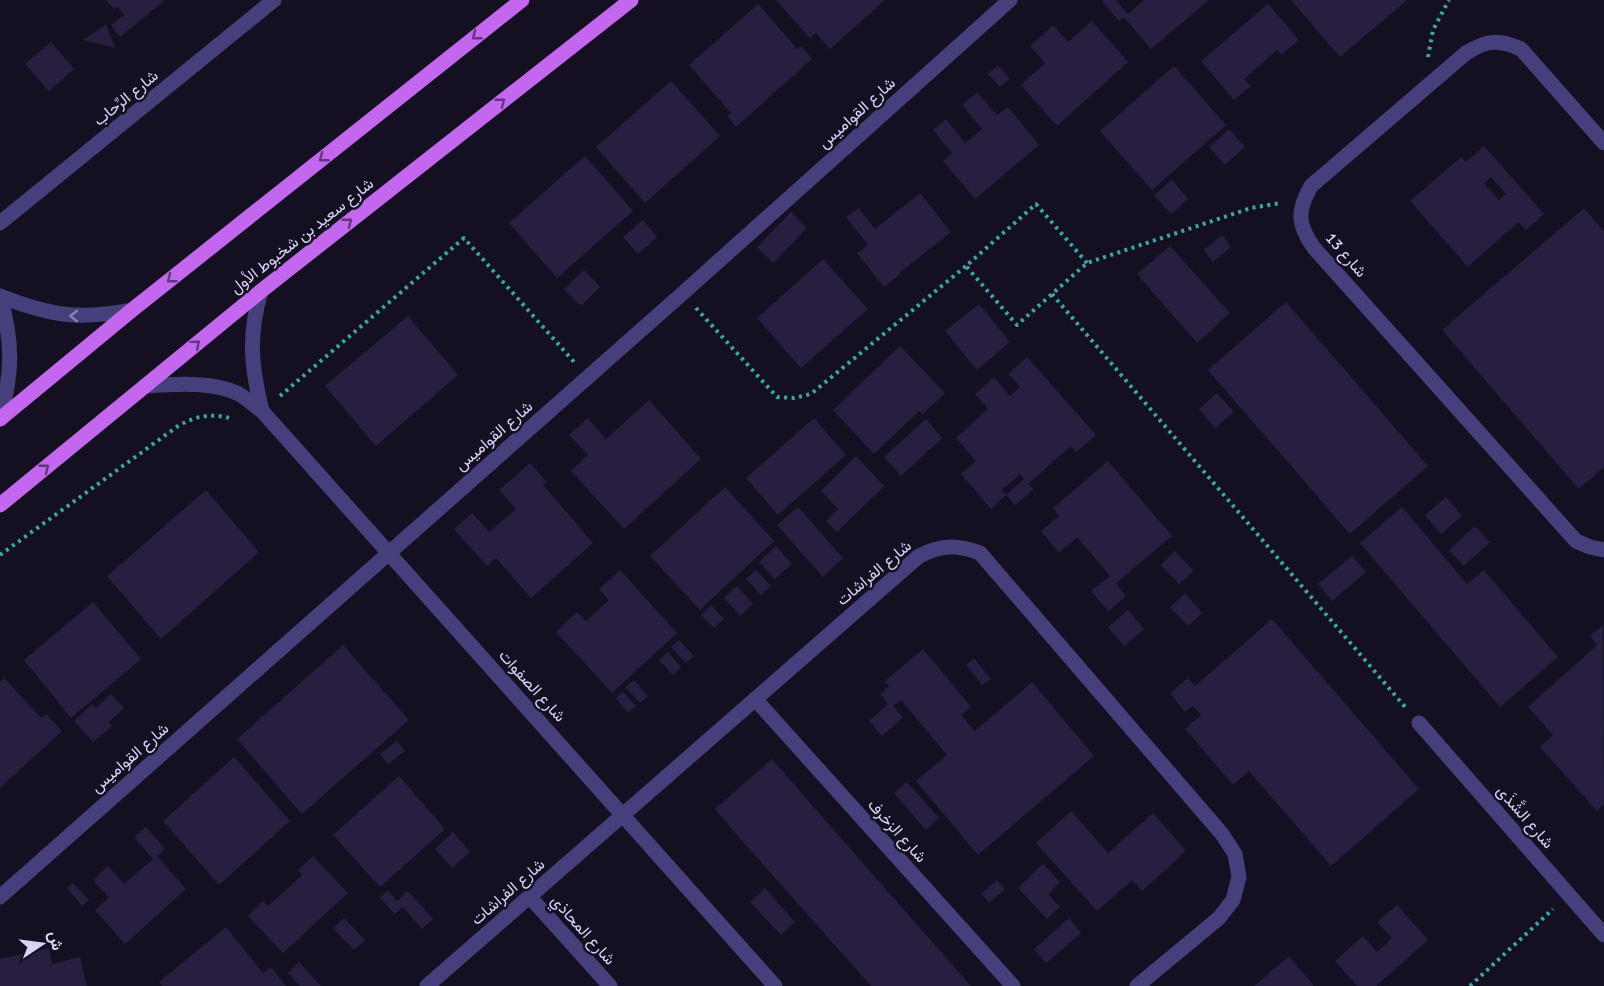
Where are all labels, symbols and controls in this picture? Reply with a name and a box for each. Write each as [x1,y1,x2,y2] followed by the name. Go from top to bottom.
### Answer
[472,29,483,40] one-way arrow
[89,66,163,131] street label: شارع الرِّحاب
[814,73,900,154] street label: شارع القواميس
[495,98,506,109] one-way arrow
[319,150,330,161] one-way arrow
[226,174,378,299] street label: شارع سعيد بن شخبوط الأول
[341,219,352,230] one-way arrow
[1320,228,1371,282] street label: شارع 13
[166,272,177,283] one-way arrow
[69,309,78,322] one-way arrow
[189,340,200,351] one-way arrow
[451,397,538,476] street label: شارع القواميس
[38,464,49,475] one-way arrow
[832,536,916,611] street label: شارع الفراشات
[494,646,570,727] street label: شارع الصفوات
[87,719,174,798] street label: شارع القواميس
[1491,780,1559,853] street label: شارع الشَّذَى
[863,795,931,868] street label: شارع الزخرف
[467,854,550,930] street label: شارع الفراشات
[544,891,620,971] street label: شارع المحاذي
[12,914,72,974] north arrow
[44,929,68,952] text: ش

